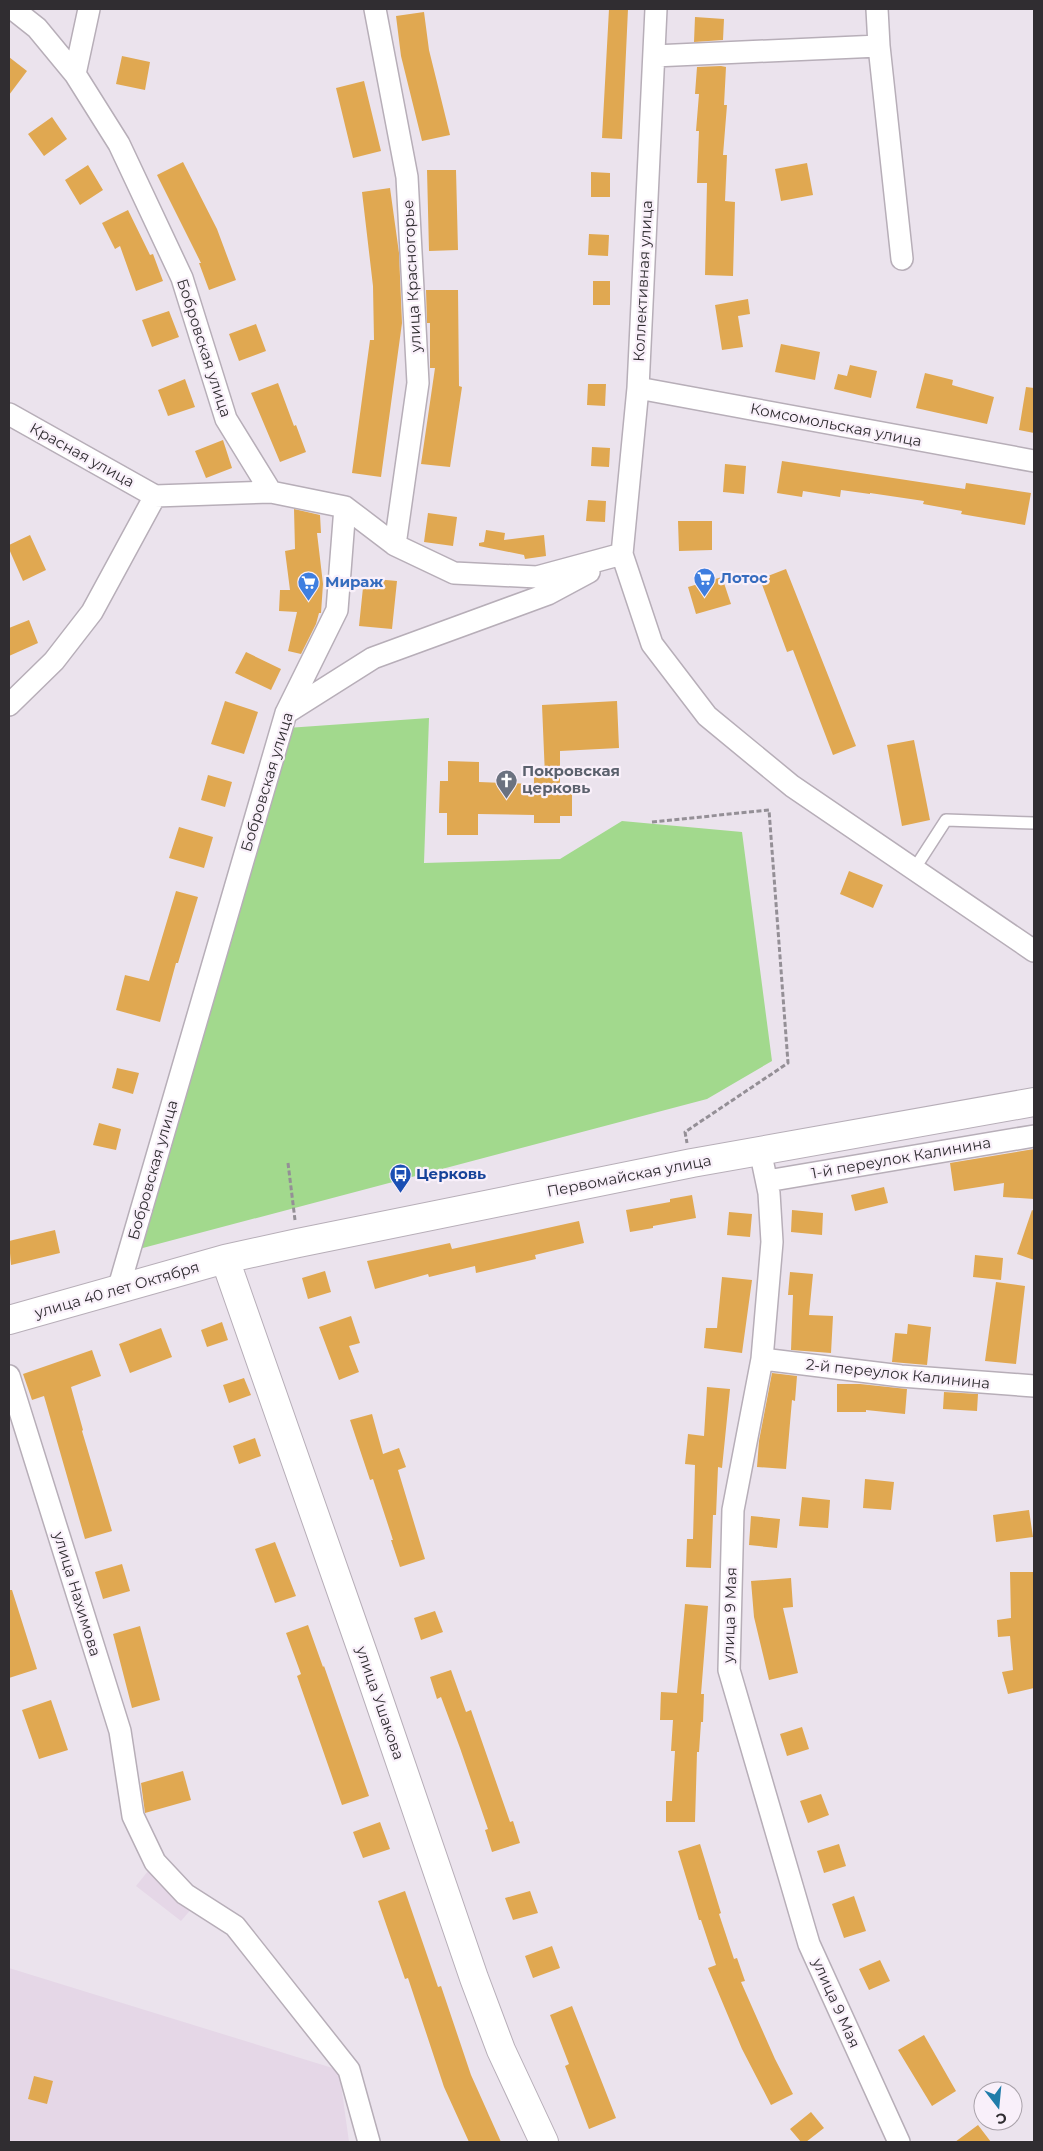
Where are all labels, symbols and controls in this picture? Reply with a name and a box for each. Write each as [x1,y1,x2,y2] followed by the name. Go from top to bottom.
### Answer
[398,199,425,354] street label: улица Красногорье
[629,200,656,362] street label: Коллективная улица
[173,276,236,420] street label: Бобровская улица
[749,399,923,450] street label: Комсомольская улица
[27,418,138,491] street label: Красная улица
[692,566,716,597] supermarket icon: Лотос
[720,568,768,587] place label: Лотос
[297,570,321,601] supermarket icon: Мираж
[325,572,383,591] place label: Мираж
[236,710,297,854] street label: Бобровская улица
[522,761,620,797] place label: Покровская церковь
[494,768,518,799] church icon: Покровская церковь
[123,1098,182,1242] street label: Бобровская улица
[810,1132,992,1183] street label: 1-й переулок Калинина
[545,1150,713,1201] street label: Первомайская улица
[388,1162,412,1193] bus stop icon: Церковь
[416,1164,486,1183] place label: Церковь
[31,1257,201,1322] street label: улица 40 лет Октября
[805,1354,991,1393] street label: 2-й переулок Калинина
[49,1528,105,1658] street label: улица Нахимова
[718,1567,741,1664] street label: улица 9 Мая
[352,1643,409,1762] street label: улица Ушакова
[808,1954,865,2051] street label: улица 9 Мая
[973,2081,1023,2131] north arrow
[994,2108,1009,2129] text: С

